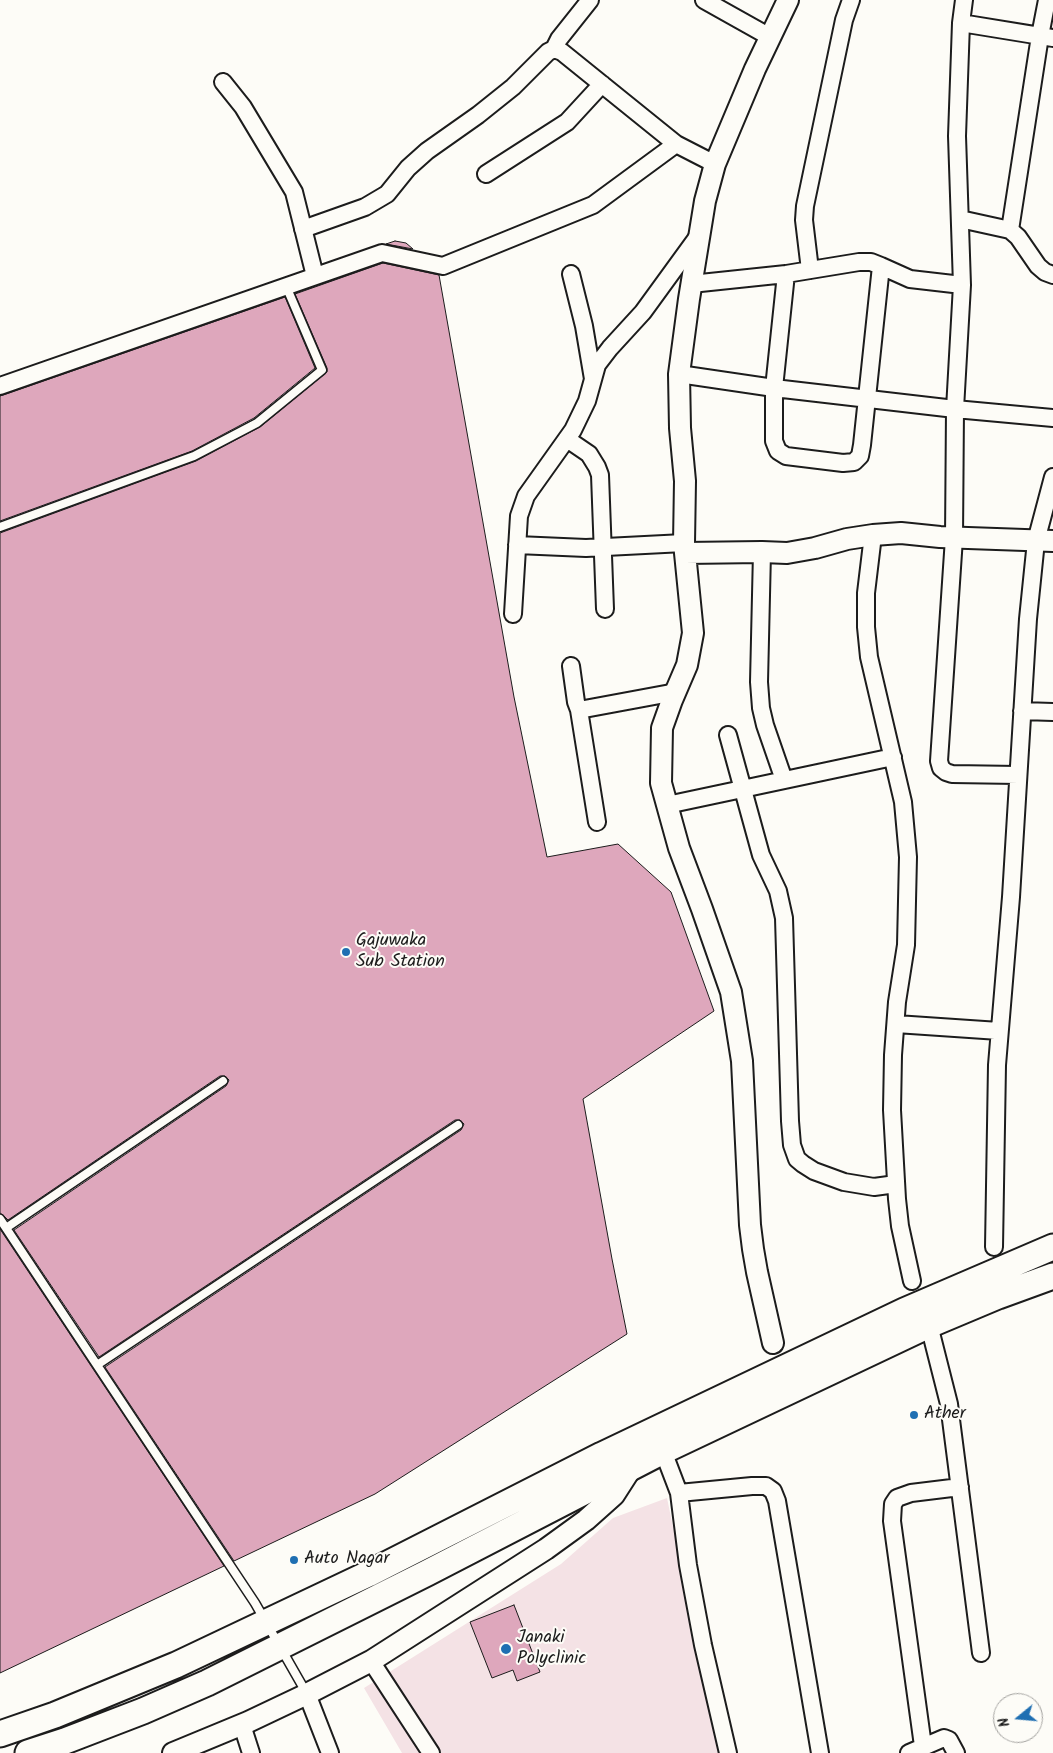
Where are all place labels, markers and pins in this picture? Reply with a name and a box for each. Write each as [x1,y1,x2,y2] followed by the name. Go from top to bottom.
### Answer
[356,931,445,974] place label: Gajuwaka Sub Station
[340,946,352,958] marker: Gajuwaka Sub Station
[924,1404,966,1426] place label: Ather
[908,1409,920,1421] marker: Ather
[304,1549,390,1571] place label: Auto Nagar
[288,1554,300,1566] marker: Auto Nagar
[517,1628,586,1670] place label: Janaki Polyclinic
[499,1642,513,1656] marker: Janaki Polyclinic

